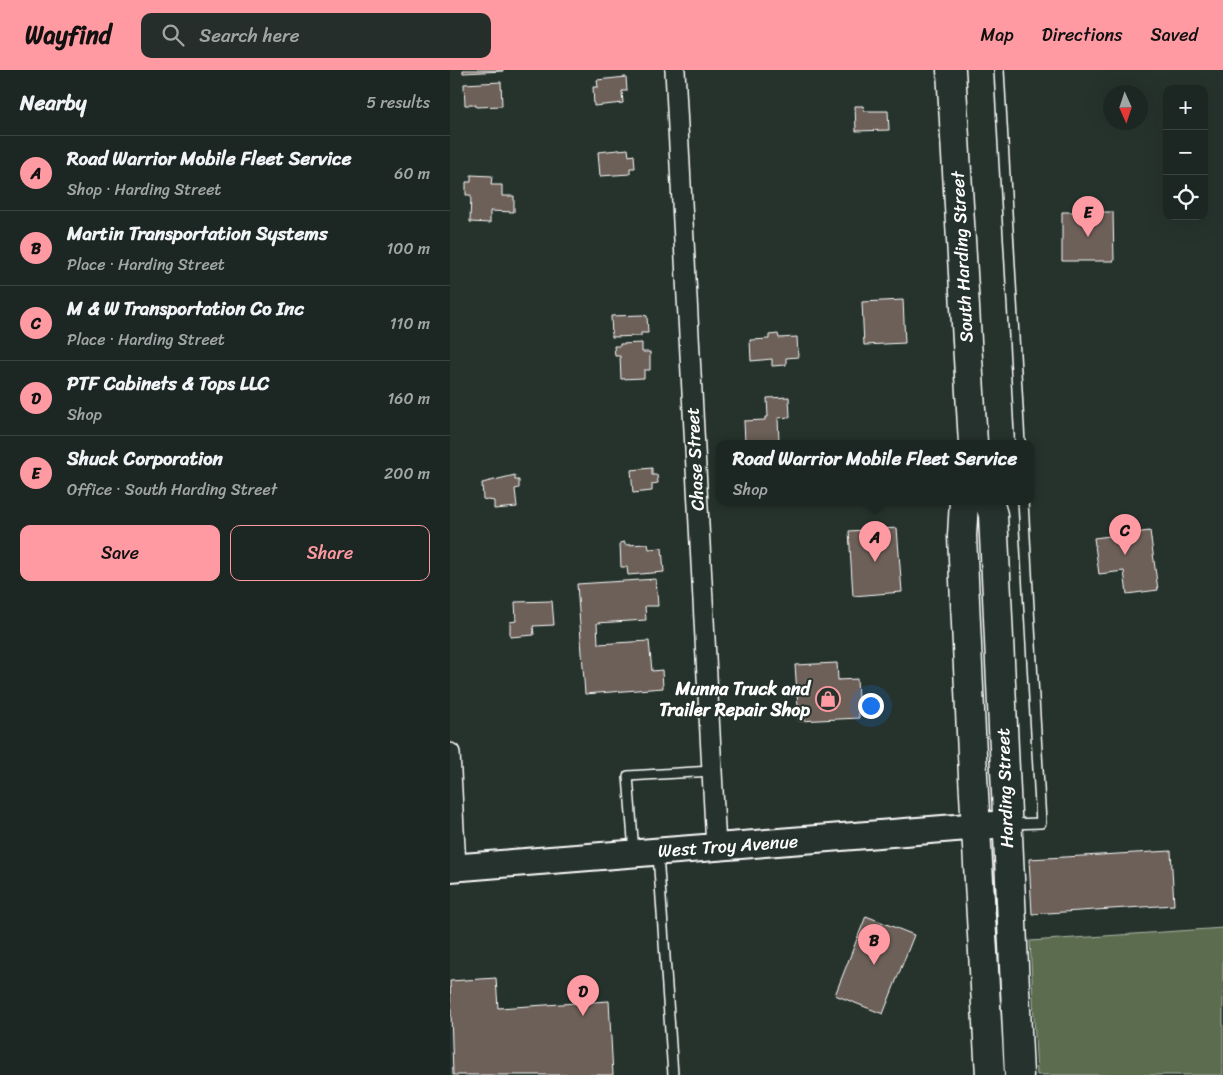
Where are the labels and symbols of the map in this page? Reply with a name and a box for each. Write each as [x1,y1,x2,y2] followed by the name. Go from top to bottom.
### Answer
[1103,85,1148,130] north arrow
[941,170,982,343] street label: South Harding Street
[1072,196,1104,237] pin: E
[676,406,714,512] street label: Chase Street
[1109,514,1141,555] pin: C
[859,521,891,562] pin: A
[659,673,812,726] place label: Munna Truck and Trailer Repair Shop
[815,686,841,712] shop icon: Munna Truck and Trailer Repair Shop
[858,693,884,719] your location
[987,727,1023,849] street label: Harding Street
[657,825,799,867] street label: West Troy Avenue
[858,924,890,965] pin: B
[567,975,599,1016] pin: D

